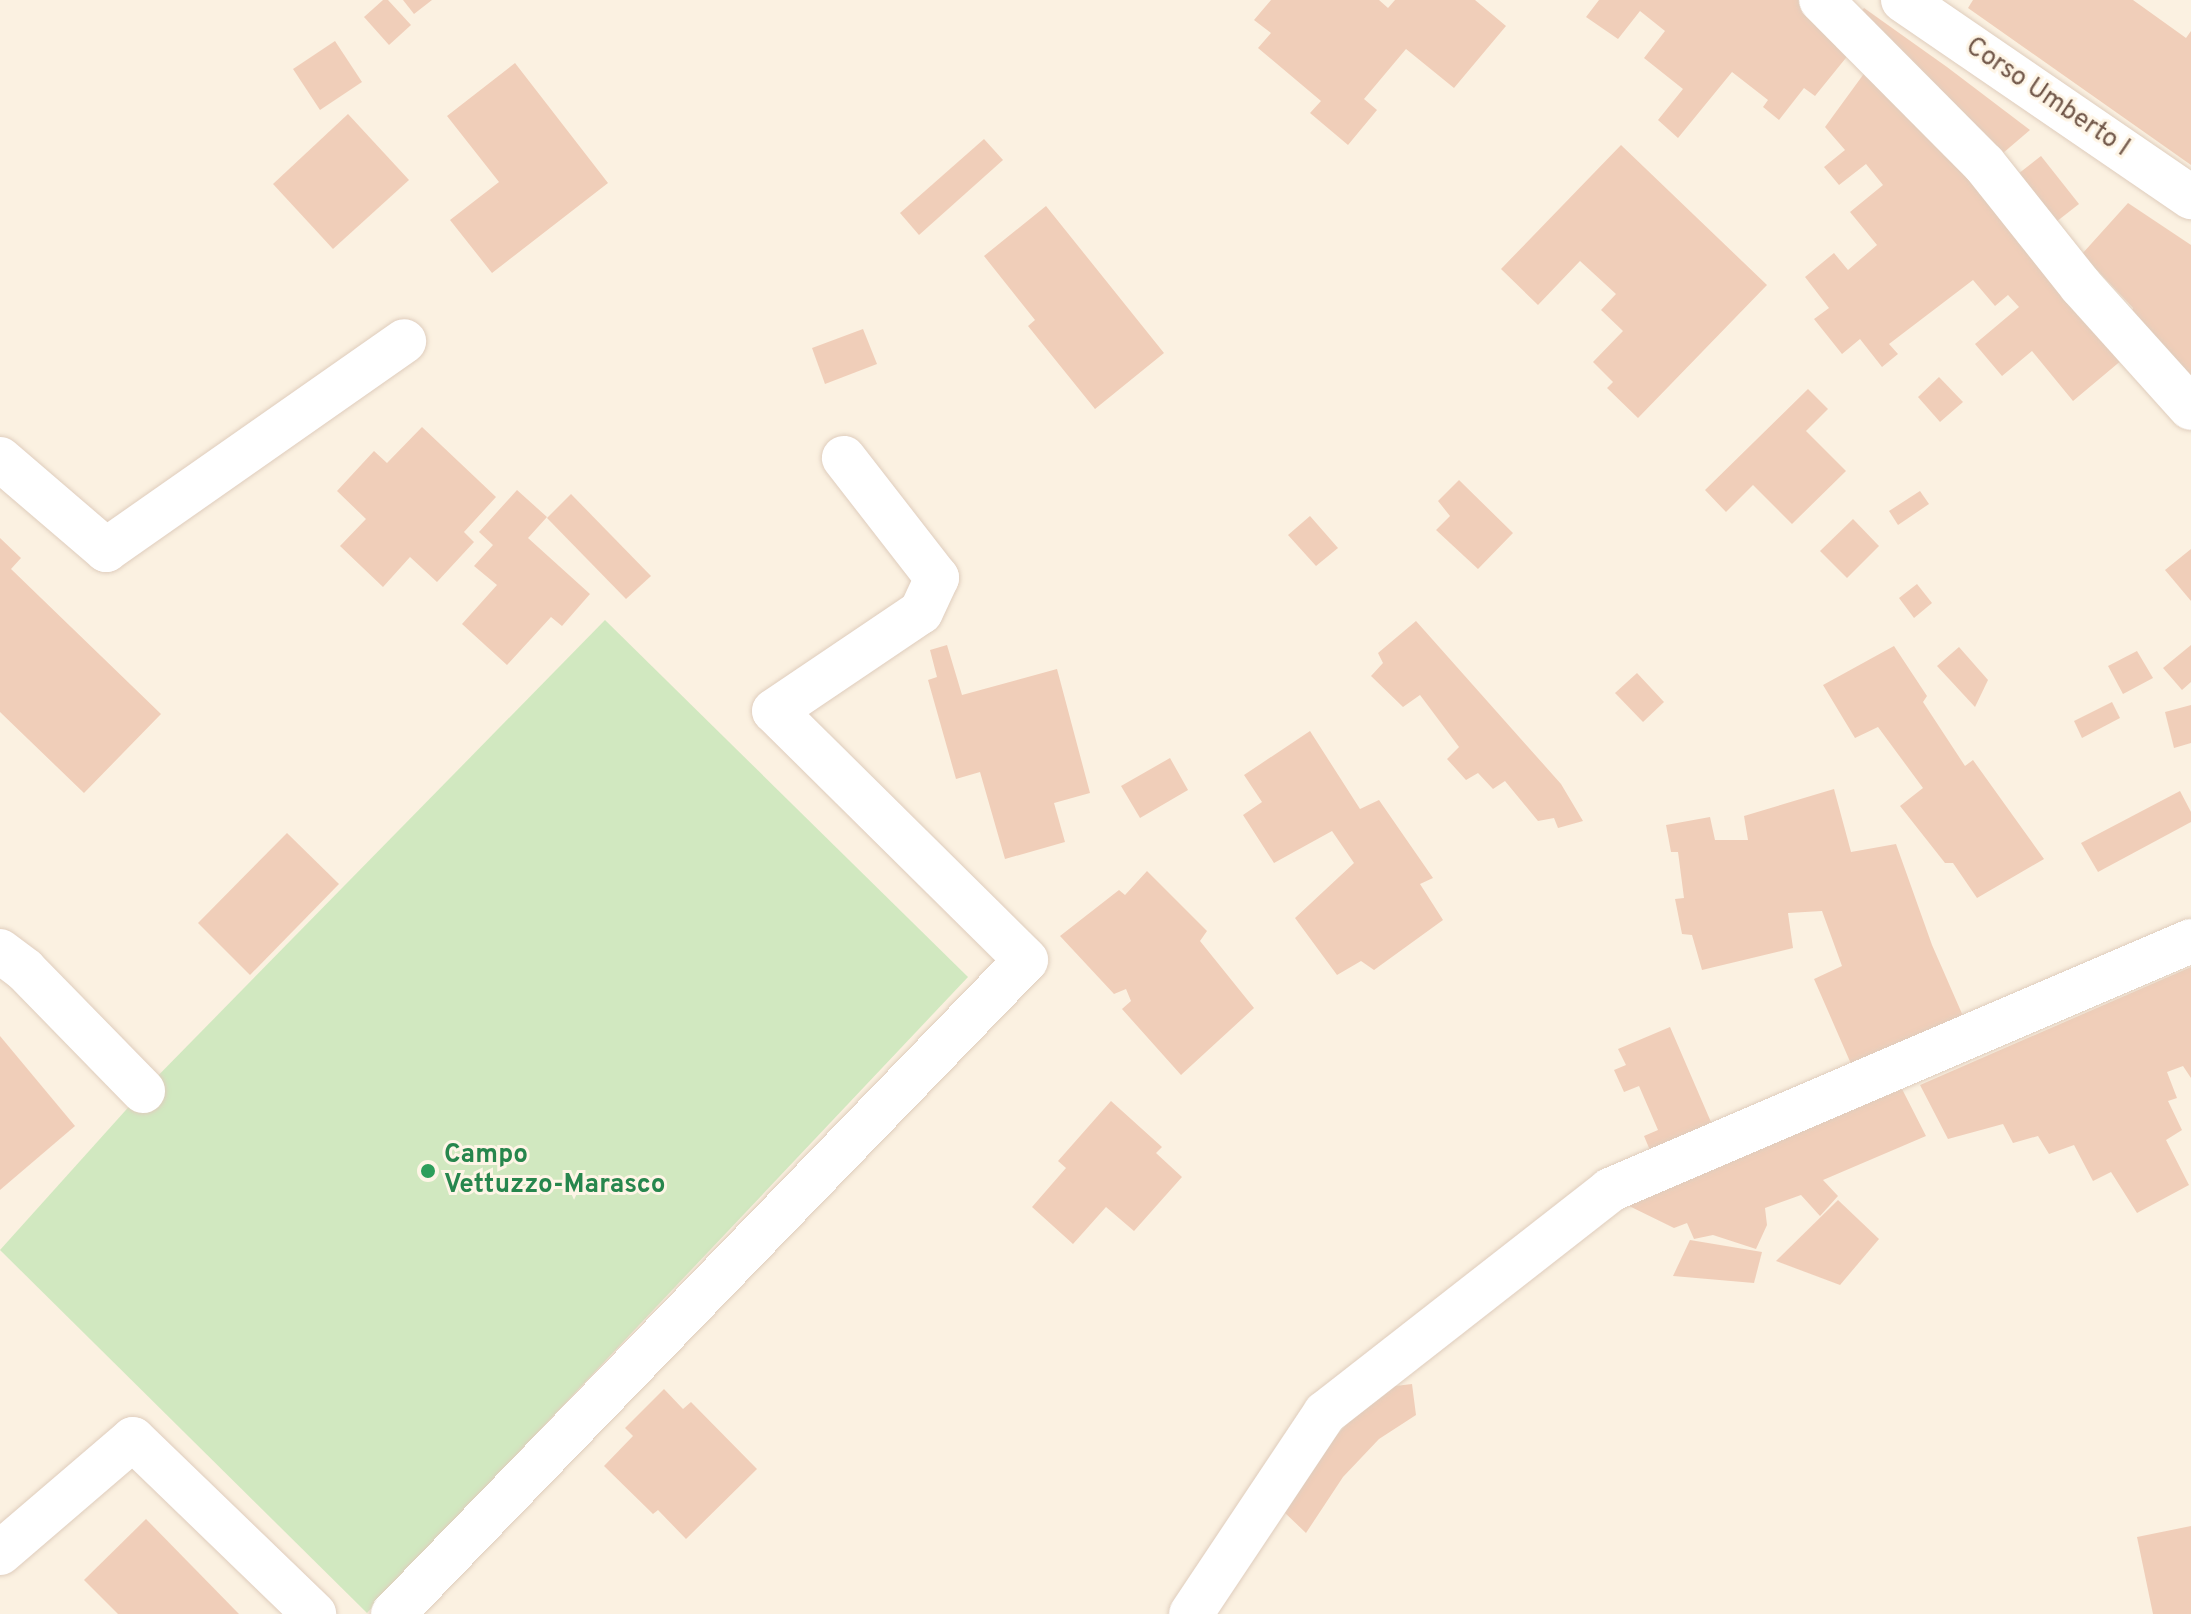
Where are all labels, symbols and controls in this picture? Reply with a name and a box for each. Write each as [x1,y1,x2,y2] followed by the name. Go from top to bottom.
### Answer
[1959,32,2135,164] street label: Corso Umberto I
[444,1140,666,1202] place label: Campo Vettuzzo-Marasco
[419,1162,437,1180] marker: Campo Vettuzzo-Marasco

